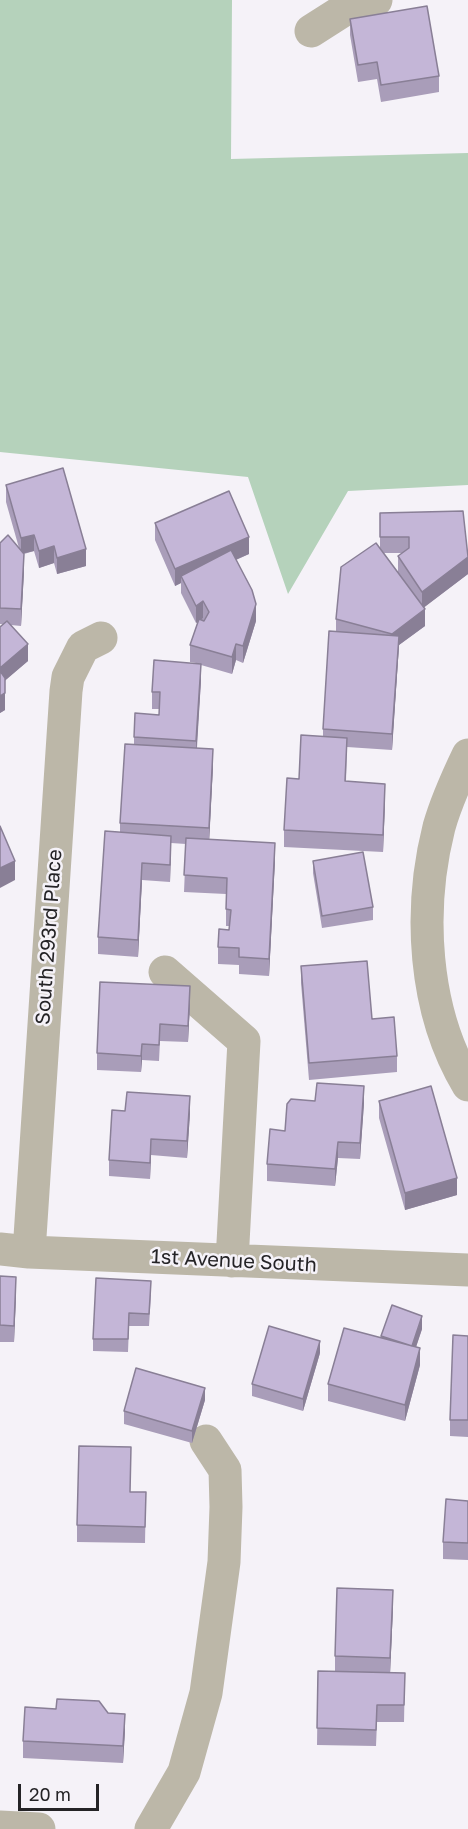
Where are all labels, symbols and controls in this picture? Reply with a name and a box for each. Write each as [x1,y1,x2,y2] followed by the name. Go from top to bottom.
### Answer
[31,848,67,1026] street label: South 293rd Place
[150,1245,318,1277] street label: 1st Avenue South
[21,1772,102,1810] scale bar
[29,1783,71,1805] text: 20 m

